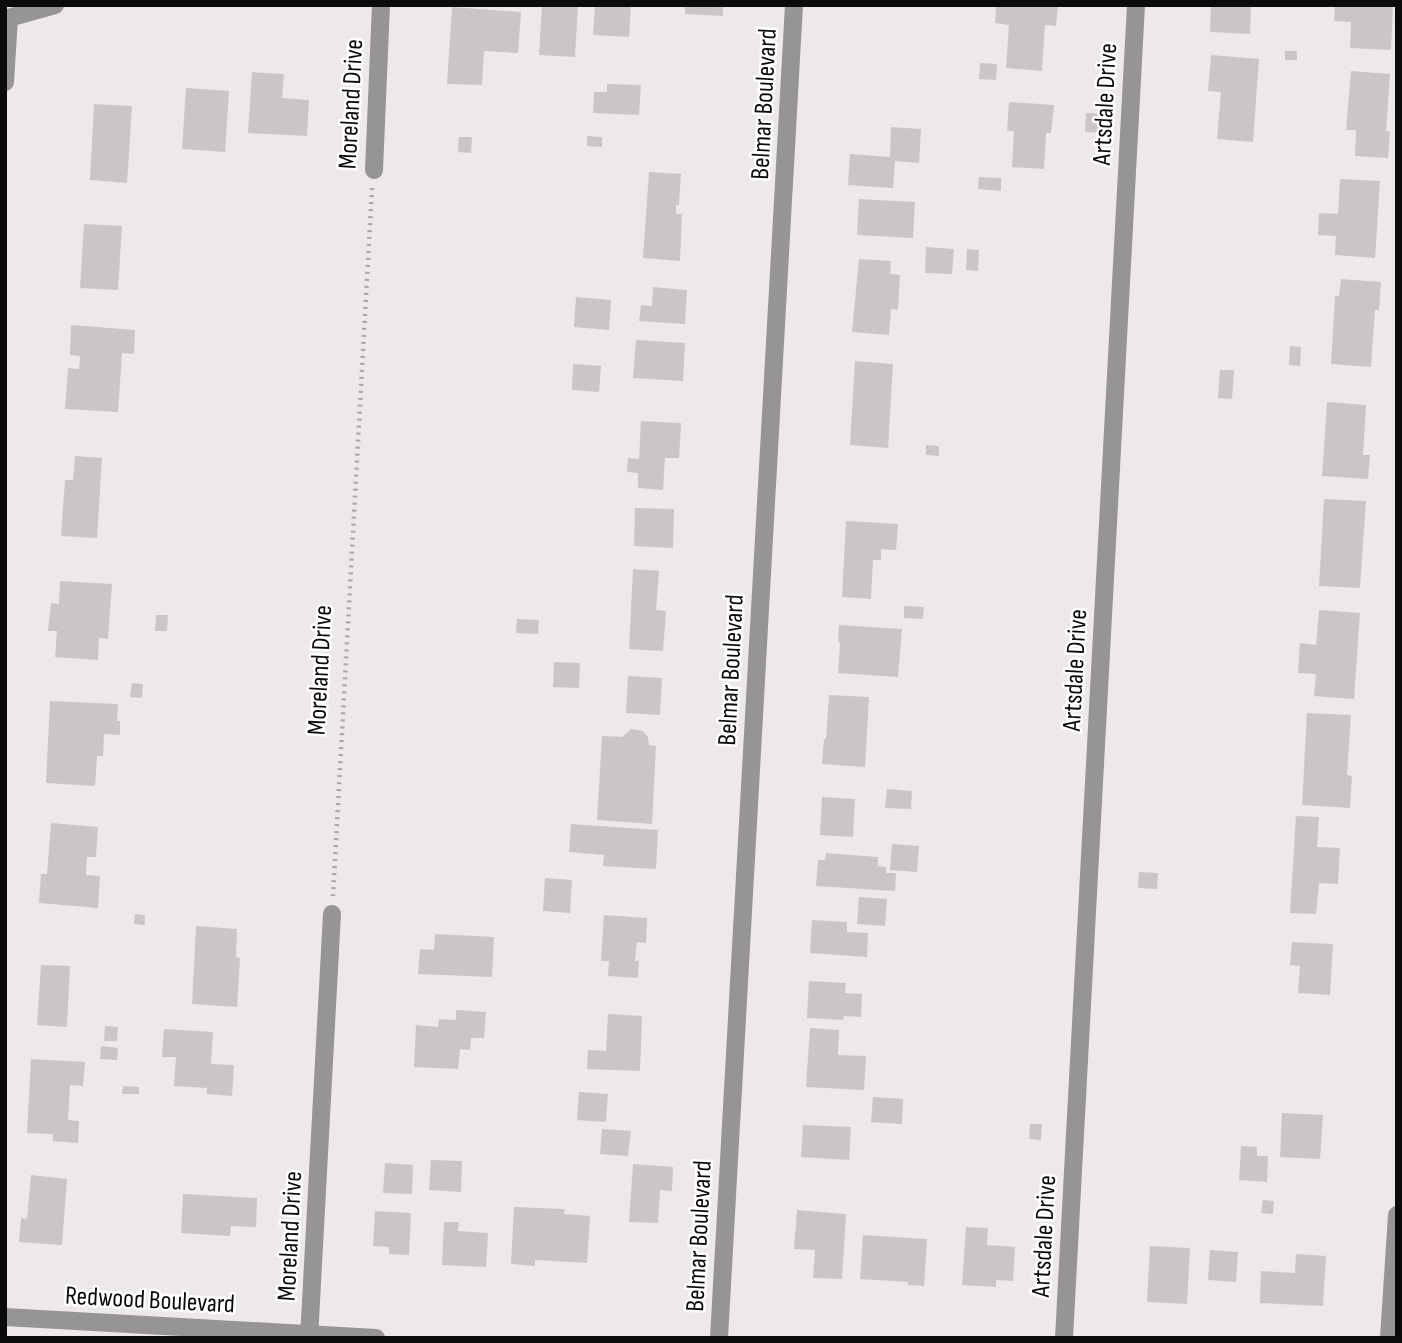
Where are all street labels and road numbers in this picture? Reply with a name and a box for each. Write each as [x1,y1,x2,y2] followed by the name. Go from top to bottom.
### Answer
[745,28,784,180] street label: Belmar Boulevard
[333,38,370,170] street label: Moreland Drive
[1087,42,1124,167] street label: Artsdale Drive
[712,594,751,746] street label: Belmar Boulevard
[302,604,339,736] street label: Moreland Drive
[1057,608,1094,733] street label: Artsdale Drive
[680,1160,719,1312] street label: Belmar Boulevard
[272,1170,309,1302] street label: Moreland Drive
[1026,1174,1063,1299] street label: Artsdale Drive
[64,1281,236,1320] street label: Redwood Boulevard

